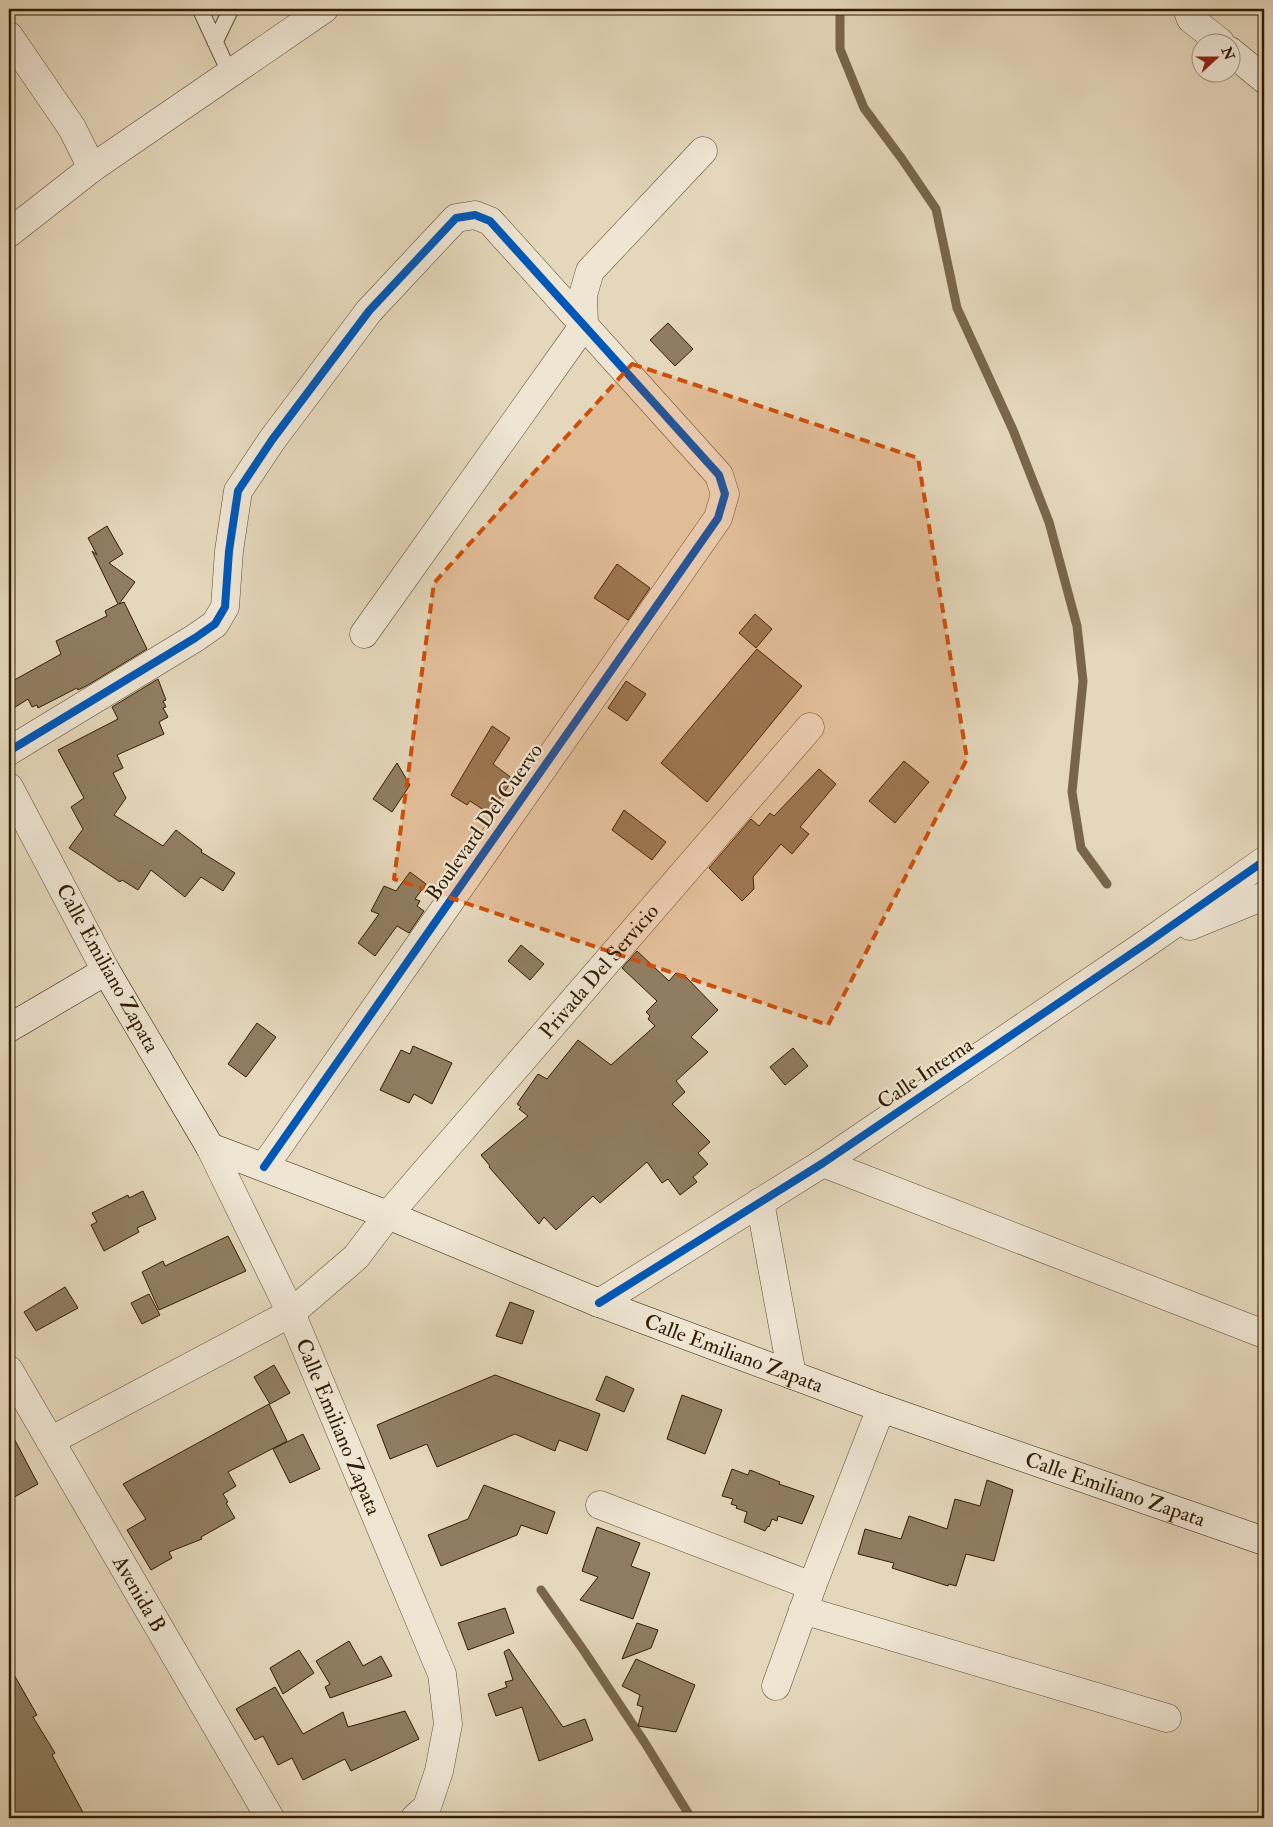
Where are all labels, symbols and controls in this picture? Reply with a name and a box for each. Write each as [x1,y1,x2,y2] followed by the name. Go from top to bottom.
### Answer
[1190,32,1240,82] north arrow
[1217,44,1238,63] text: N
[420,738,549,906] street label: Boulevard Del Cuervo
[50,879,165,1058] street label: Calle Emiliano Zapata
[534,899,665,1044] street label: Privada Del Servicio
[872,1031,979,1115] street label: Calle Interna
[640,1308,827,1399] street label: Calle Emiliano Zapata
[289,1335,387,1520] street label: Calle Emiliano Zapata
[1021,1446,1209,1534] street label: Calle Emiliano Zapata
[106,1550,172,1637] street label: Avenida B

